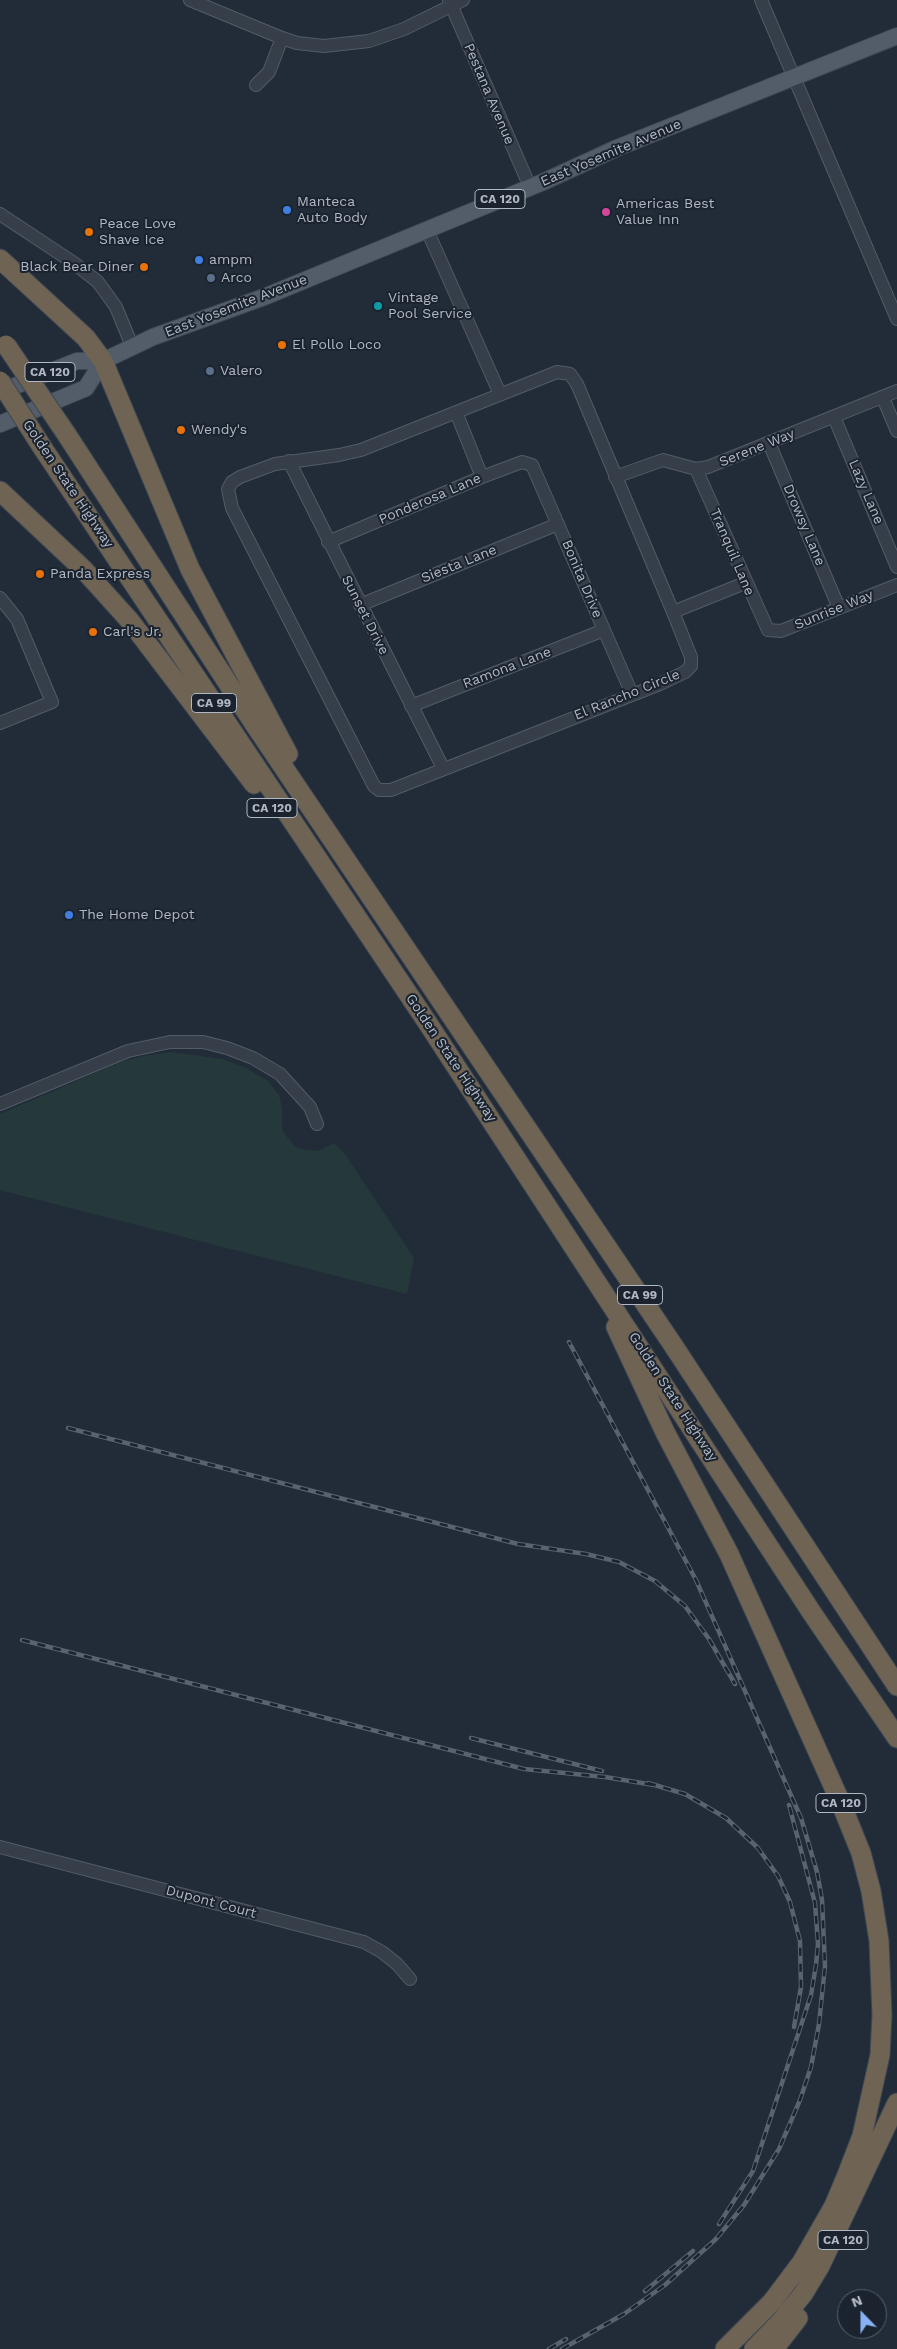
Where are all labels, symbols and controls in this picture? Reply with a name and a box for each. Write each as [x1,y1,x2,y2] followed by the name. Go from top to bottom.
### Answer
[460,41,518,147] street label: Pestana Avenue
[538,116,684,190] street label: East Yosemite Avenue
[475,190,525,208] road number: CA 120
[297,194,367,226] place label: Manteca Auto Body
[616,196,714,228] place label: Americas Best Value Inn
[281,204,293,216] marker: Manteca Auto Body
[600,206,612,218] marker: Americas Best Value Inn
[99,216,176,248] place label: Peace Love Shave Ice
[83,226,95,238] marker: Peace Love Shave Ice
[209,252,252,268] place label: ampm
[193,254,205,266] marker: ampm
[20,259,134,275] place label: Black Bear Diner
[138,261,150,273] marker: Black Bear Diner
[221,270,252,286] place label: Arco
[162,271,310,341] street label: East Yosemite Avenue
[205,272,217,284] marker: Arco
[388,290,472,322] place label: Vintage Pool Service
[372,300,384,312] marker: Vintage Pool Service
[292,337,381,353] place label: El Pollo Loco
[276,339,288,351] marker: El Pollo Loco
[25,362,75,382] road number: CA 120
[220,363,262,379] place label: Valero
[204,365,216,377] marker: Valero
[19,417,117,551] street label: Golden State Highway
[191,422,247,438] place label: Wendy's
[175,424,187,436] marker: Wendy's
[717,425,797,471] street label: Serene Way
[845,457,887,527] street label: Lazy Lane
[376,470,484,528] street label: Ponderosa Lane
[779,482,829,568] street label: Drowsy Lane
[706,506,758,598] street label: Tranquil Lane
[558,537,606,621] street label: Bonita Drive
[419,541,499,587] street label: Siesta Lane
[50,566,150,582] place label: Panda Express
[34,568,46,580] marker: Panda Express
[338,572,392,658] street label: Sunset Drive
[792,587,876,633] street label: Sunrise Way
[103,624,162,640] place label: Carl's Jr.
[87,626,99,638] marker: Carl's Jr.
[460,643,554,693] street label: Ramona Lane
[572,666,682,724] street label: El Rancho Circle
[192,694,236,712] road number: CA 99
[247,798,297,818] road number: CA 120
[79,907,195,923] place label: The Home Depot
[63,909,75,921] marker: The Home Depot
[402,991,500,1125] street label: Golden State Highway
[618,1286,662,1304] road number: CA 99
[625,1329,721,1465] street label: Golden State Highway
[816,1794,866,1812] road number: CA 120
[164,1882,258,1922] street label: Dupont Court
[818,2230,868,2250] road number: CA 120
[837,2289,887,2339] north arrow
[849,2292,865,2310] text: N

